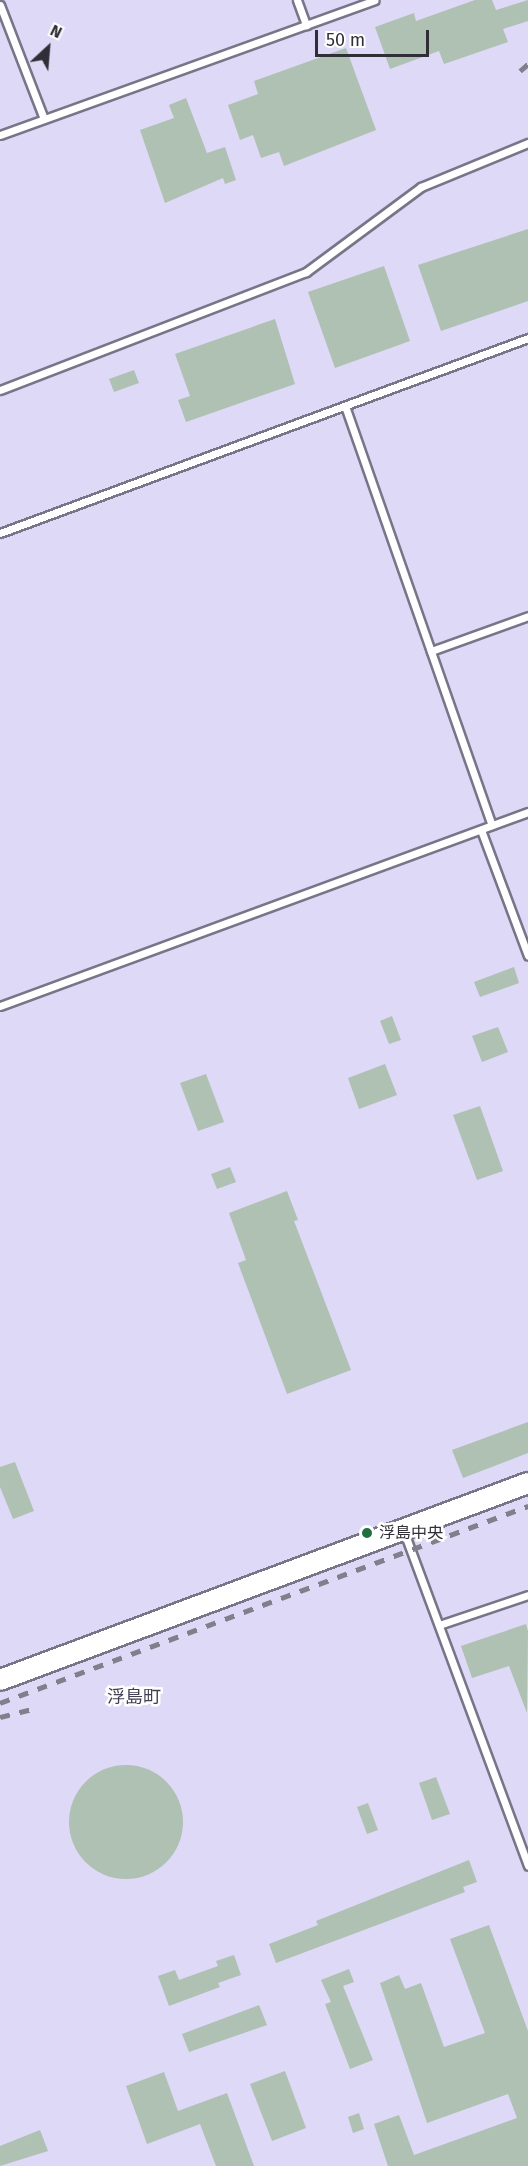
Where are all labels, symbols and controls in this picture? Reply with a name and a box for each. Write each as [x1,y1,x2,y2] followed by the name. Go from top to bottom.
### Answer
[18,18,78,78] north arrow
[318,18,432,56] scale bar
[47,21,65,42] text: N
[326,29,365,51] text: 50 m
[379,1523,443,1543] place label: 浮島中央
[360,1526,374,1540] marker: 浮島中央
[107,1686,161,1708] district label: 浮島町

